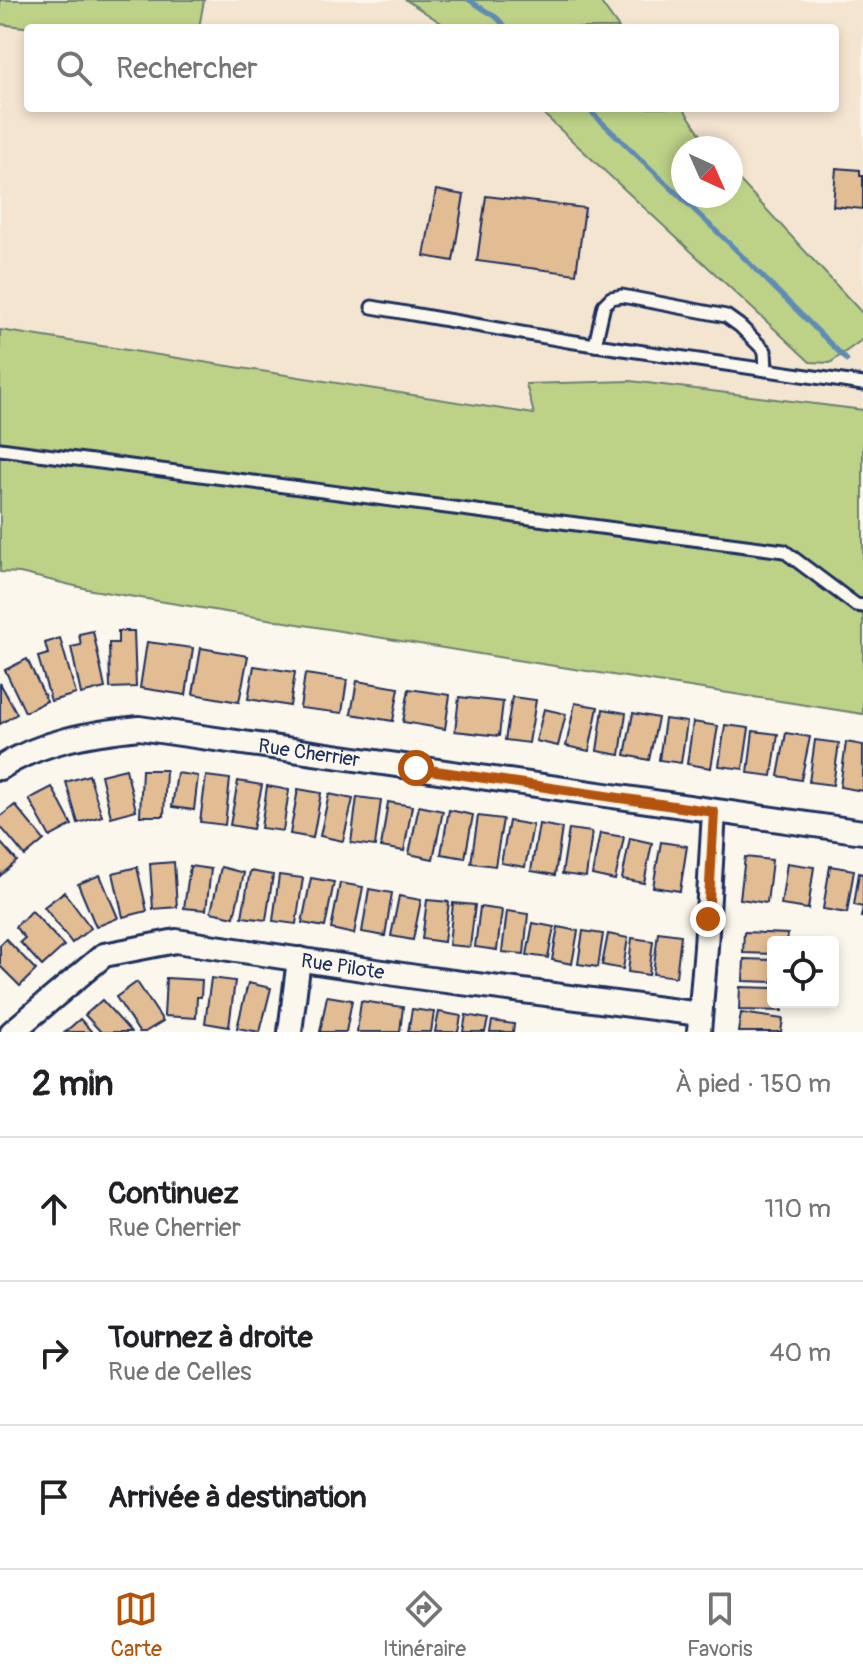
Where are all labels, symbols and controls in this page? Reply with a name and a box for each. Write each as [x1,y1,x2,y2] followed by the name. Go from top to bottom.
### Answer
[24,24,839,112] search box
[52,46,96,90] icon: search
[116,50,258,87] text: Rechercher
[671,136,743,208] north arrow
[257,733,362,773] street label: Rue Cherrier
[398,750,434,786] route start
[690,901,726,937] route end
[767,936,839,1008] map controls
[767,936,839,1008] button: locate
[299,948,386,985] street label: Rue Pilote
[32,1063,114,1106] text: 2 min
[675,1068,831,1100] text: À pied · 150 m
[108,1175,239,1212] text: Continuez
[32,1187,76,1231] icon: ahead
[764,1193,831,1225] text: 110 m
[108,1212,241,1244] text: Rue Cherrier
[108,1319,312,1356] text: Tournez à droite
[32,1331,76,1375] icon: right
[769,1337,831,1369] text: 40 m
[108,1356,252,1388] text: Rue de Celles
[32,1475,76,1519] icon: arrive
[108,1479,367,1516] text: Arrivée à destination
[110,1587,162,1663] tab: Carte
[383,1587,466,1663] tab: Itinéraire
[687,1587,753,1663] tab: Favoris

